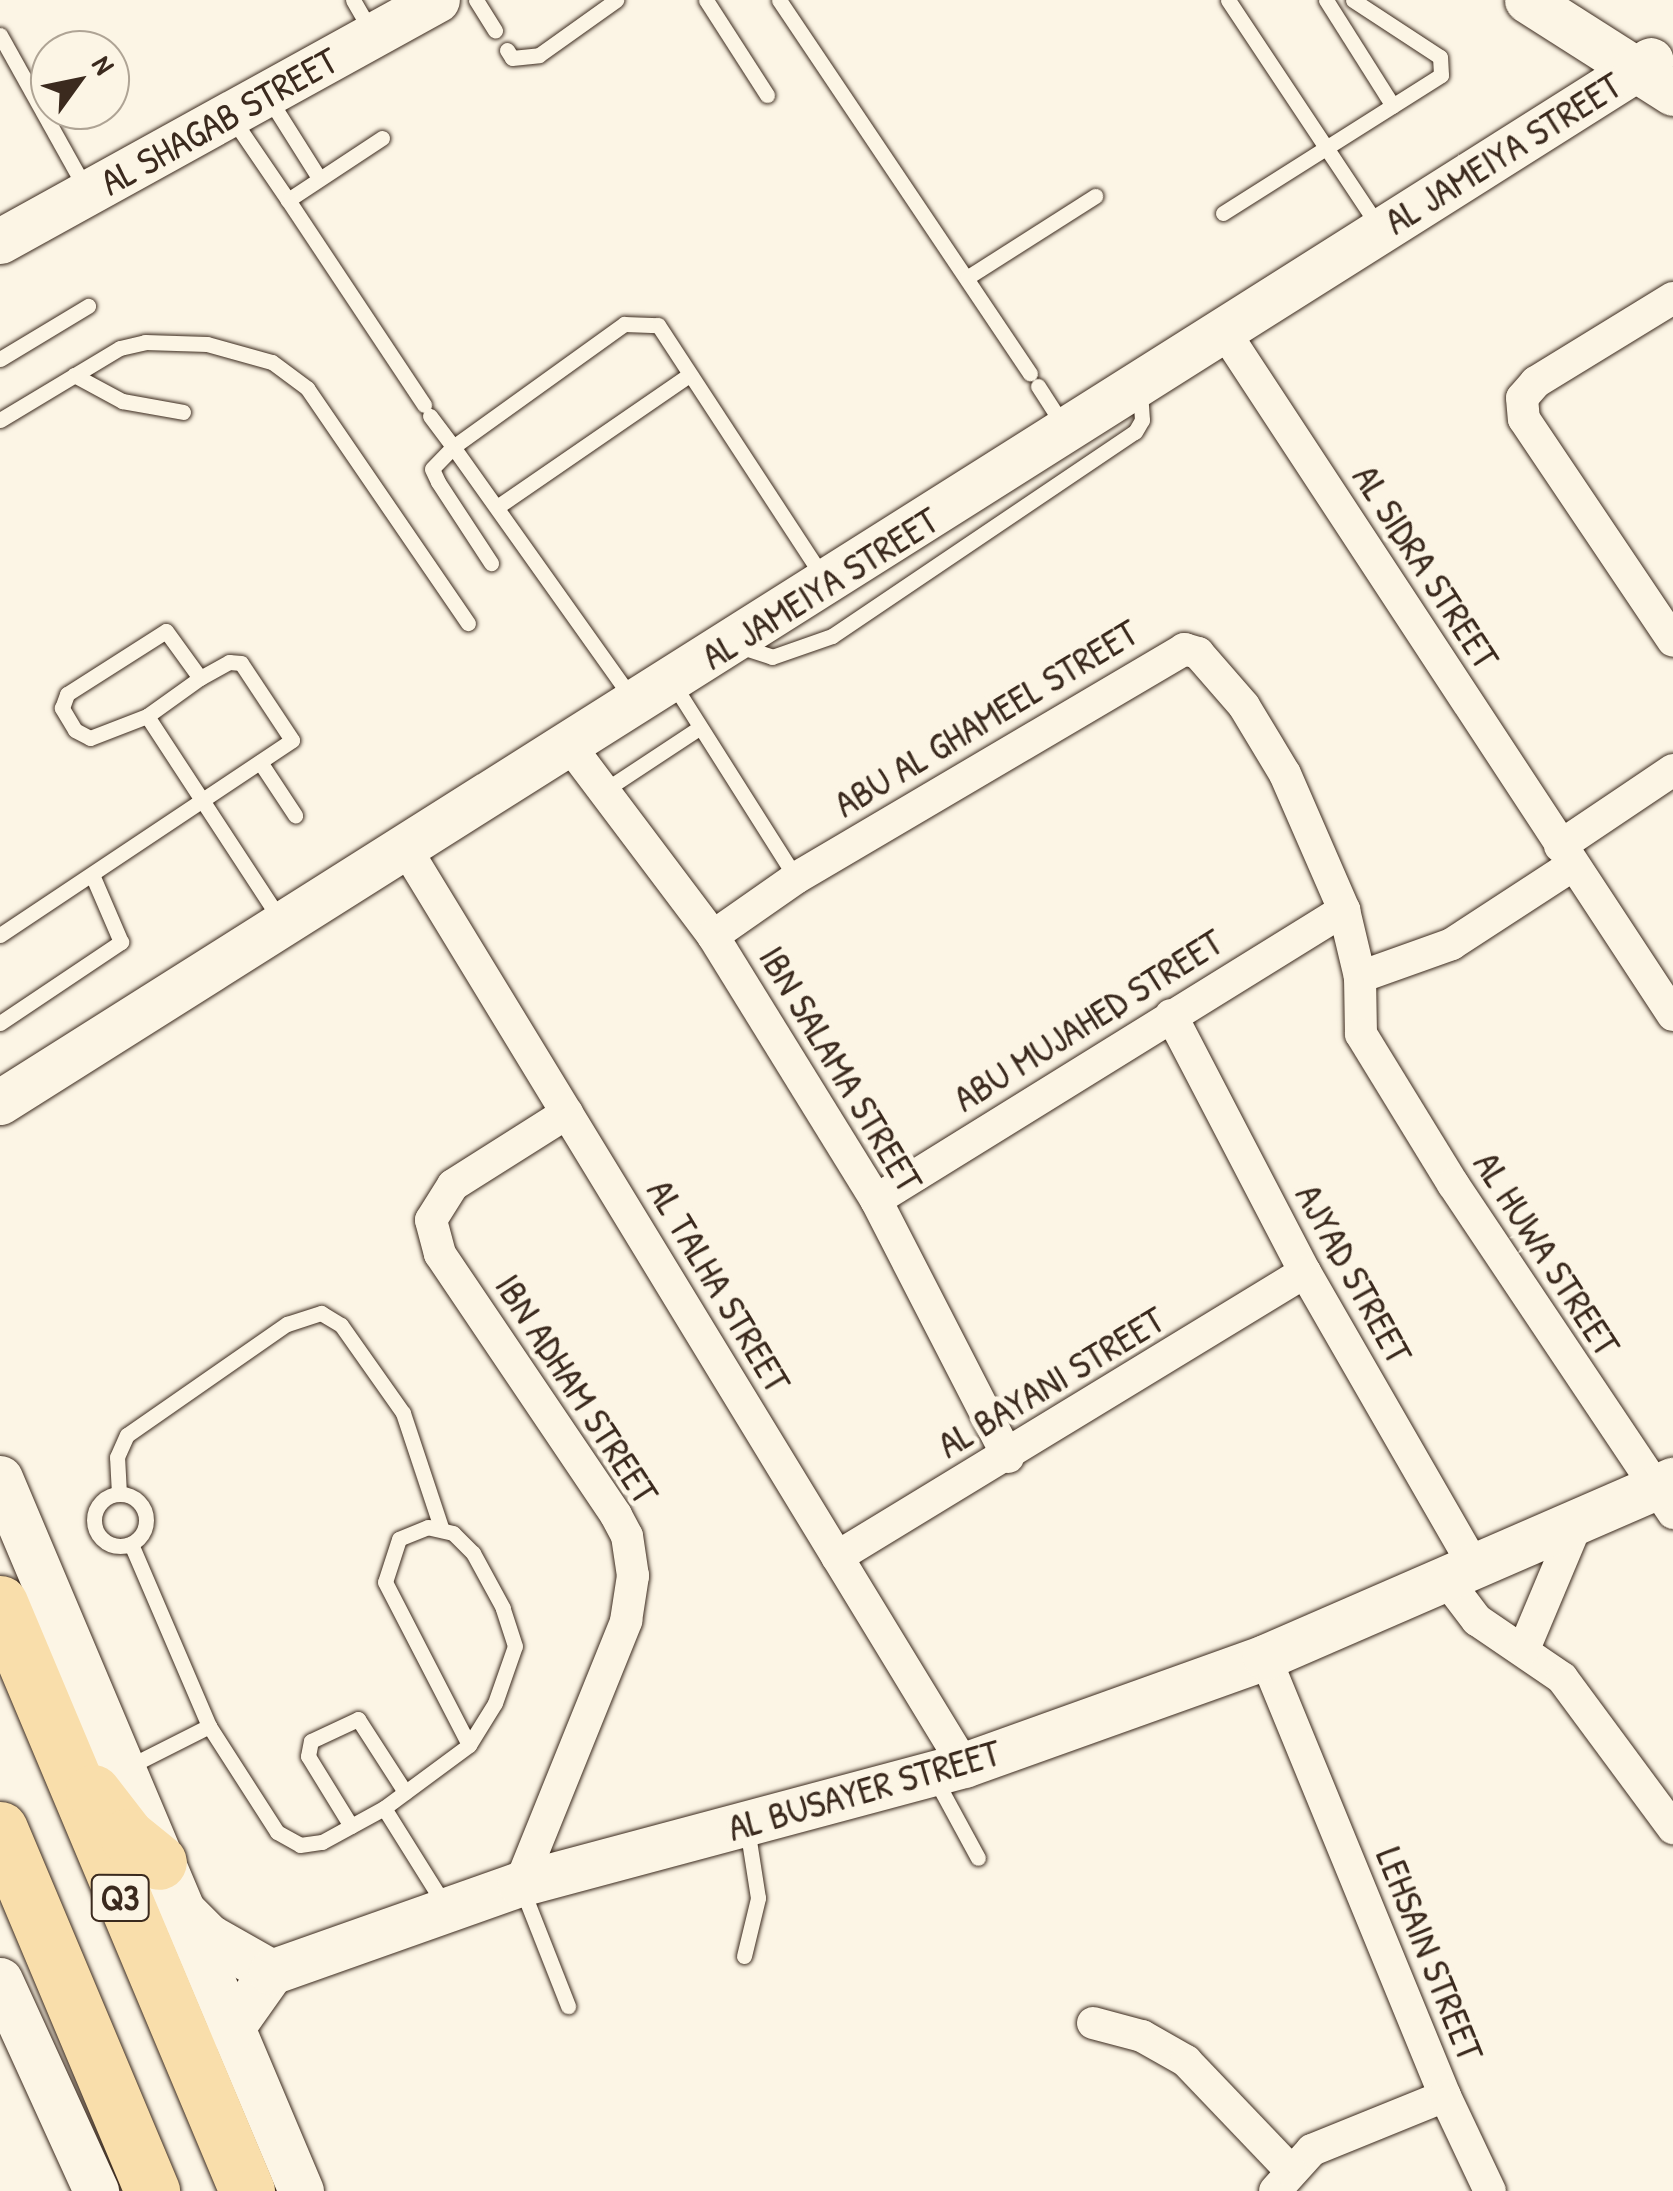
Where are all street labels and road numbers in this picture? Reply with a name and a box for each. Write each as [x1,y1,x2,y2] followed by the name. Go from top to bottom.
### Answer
[93,37,345,205] street label: AL SHAGAB STREET
[1376,62,1630,244] street label: AL JAMEIYA STREET
[1343,456,1509,678] street label: AL SIDRA STREET
[693,497,947,679] street label: AL JAMEIYA STREET
[826,609,1146,827] street label: ABU AL GHAMEEL STREET
[945,919,1231,1121] street label: ABU MUJAHED STREET
[749,937,933,1201] street label: IBN SALAMA STREET
[1464,1143,1630,1365] street label: AL HUWA STREET
[637,1171,801,1401] street label: AL TALHA STREET
[1286,1176,1422,1372] street label: AJYAD STREET
[486,1265,668,1513] street label: IBN ADHAM STREET
[929,1296,1173,1468] street label: AL BAYANI STREET
[723,1729,1005,1851] street label: AL BUSAYER STREET
[1366,1840,1494,2068] street label: LEHSAIN STREET
[90,1868,150,1928] road number: Q3

